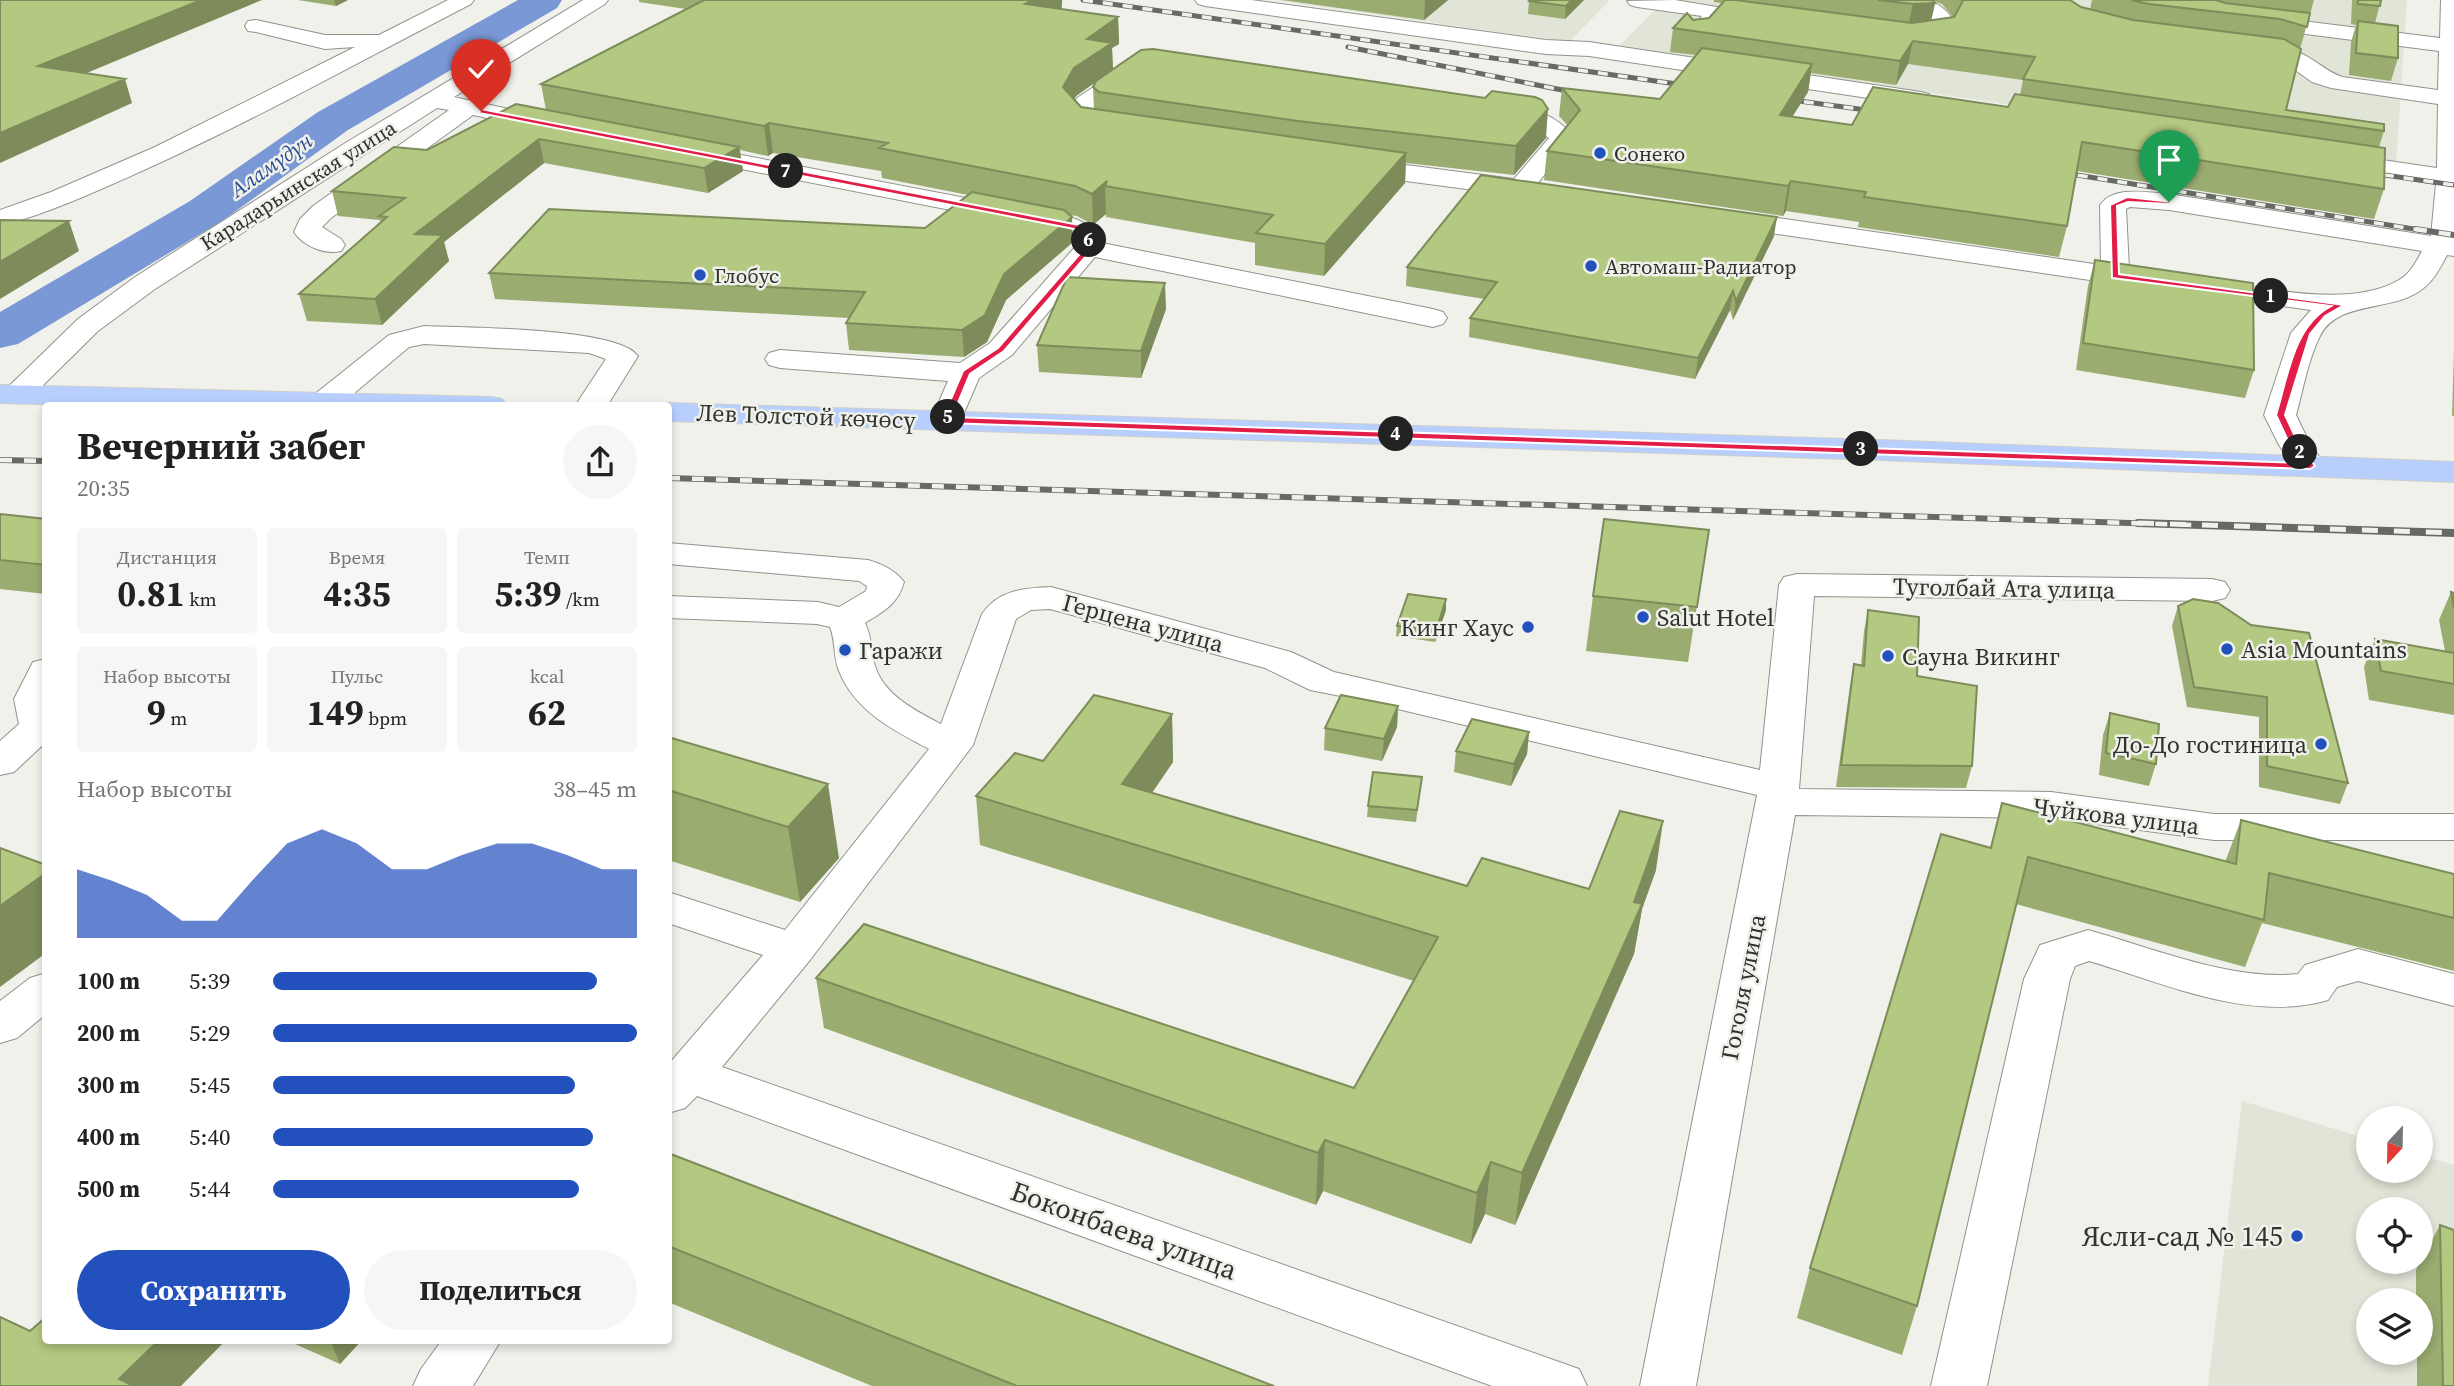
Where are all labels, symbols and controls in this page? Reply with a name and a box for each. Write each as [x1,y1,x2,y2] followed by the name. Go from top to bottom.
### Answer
[451,39,511,111] pin
[462,50,500,88] icon: check
[194,113,402,257] street label: Карадарьинская улица
[223,126,318,204] water label: Аламүдүн
[2139,130,2199,202] pin
[1614,139,1685,168] place label: Сонеко
[2150,141,2188,179] icon: arrive
[1592,145,1608,161] marker: Сонеко
[768,154,804,188] pin: 7
[780,157,791,183] text: 7
[1072,222,1106,258] pin: 6
[1083,226,1094,252] text: 6
[1605,252,1797,281] place label: Автомаш-Радиатор
[1583,258,1599,274] marker: Автомаш-Радиатор
[714,261,779,290] place label: Глобус
[692,267,708,283] marker: Глобус
[2254,278,2288,314] pin: 1
[2265,282,2276,308] text: 1
[696,396,917,436] street label: Лев Толстой көчөсү
[930,400,965,434] pin: 5
[942,403,953,429] text: 5
[1378,416,1414,452] pin: 4
[77,420,365,472] text: Вечерний забег
[1390,420,1401,446] text: 4
[563,425,637,499] button: share
[1843,432,1878,466] pin: 3
[2282,434,2318,470] pin: 2
[1855,435,1866,461] text: 3
[2294,438,2305,464] text: 2
[77,472,130,504] text: 20:35
[117,544,217,570] text: Дистанция
[329,544,385,570] text: Время
[524,544,570,570] text: Темп
[117,570,185,618] text: 0.81
[323,570,391,618] text: 4:35
[494,570,562,618] text: 5:39
[1892,570,2116,606] street label: Туголбай Ата улица
[185,586,217,612] text: km
[562,586,600,612] text: /km
[1059,586,1228,661] street label: Герцена улица
[1657,601,1774,634] place label: Salut Hotel
[1635,609,1651,625] marker: Salut Hotel
[1400,611,1514,644] place label: Кинг Хаус
[1520,619,1536,635] marker: Кинг Хаус
[2241,633,2407,666] place label: Asia Mountains
[859,634,943,667] place label: Гаражи
[1902,640,2060,673] place label: Сауна Викинг
[2219,641,2235,657] marker: Asia Mountains
[837,642,853,658] marker: Гаражи
[1880,648,1896,664] marker: Сауна Викинг
[103,663,231,689] text: Набор высоты
[331,663,383,689] text: Пульс
[530,663,564,689] text: kcal
[147,689,166,737] text: 9
[307,689,364,737] text: 149
[528,689,566,737] text: 62
[166,705,187,731] text: m
[364,705,407,731] text: bpm
[2113,728,2308,761] place label: До-До гостиница
[2313,736,2329,752] marker: До-До гостиница
[77,773,232,805] text: Набор высоты
[553,773,637,805] text: 38–45 m
[2031,789,2202,843] street label: Чуйкова улица
[1713,910,1773,1063] street label: Гоголя улица
[77,965,140,997] text: 100 m
[189,965,230,997] text: 5:39
[77,1017,140,1049] text: 200 m
[189,1017,230,1049] text: 5:29
[77,1069,140,1101] text: 300 m
[189,1069,230,1101] text: 5:45
[2356,1106,2432,1183] north arrow
[2356,1106,2433,1365] map controls
[77,1121,140,1153] text: 400 m
[189,1121,230,1153] text: 5:40
[1006,1171,1243,1289] street label: Боконбаева улица
[77,1173,140,1205] text: 500 m
[189,1173,230,1205] text: 5:44
[2356,1197,2433,1274] button: locate
[2082,1217,2283,1255] place label: Ясли-сад № 145
[2289,1228,2305,1244] marker: Ясли-сад № 145
[77,1250,350,1330] button: Сохранить
[364,1250,637,1330] button: Поделиться
[2356,1288,2433,1365] button: layers

